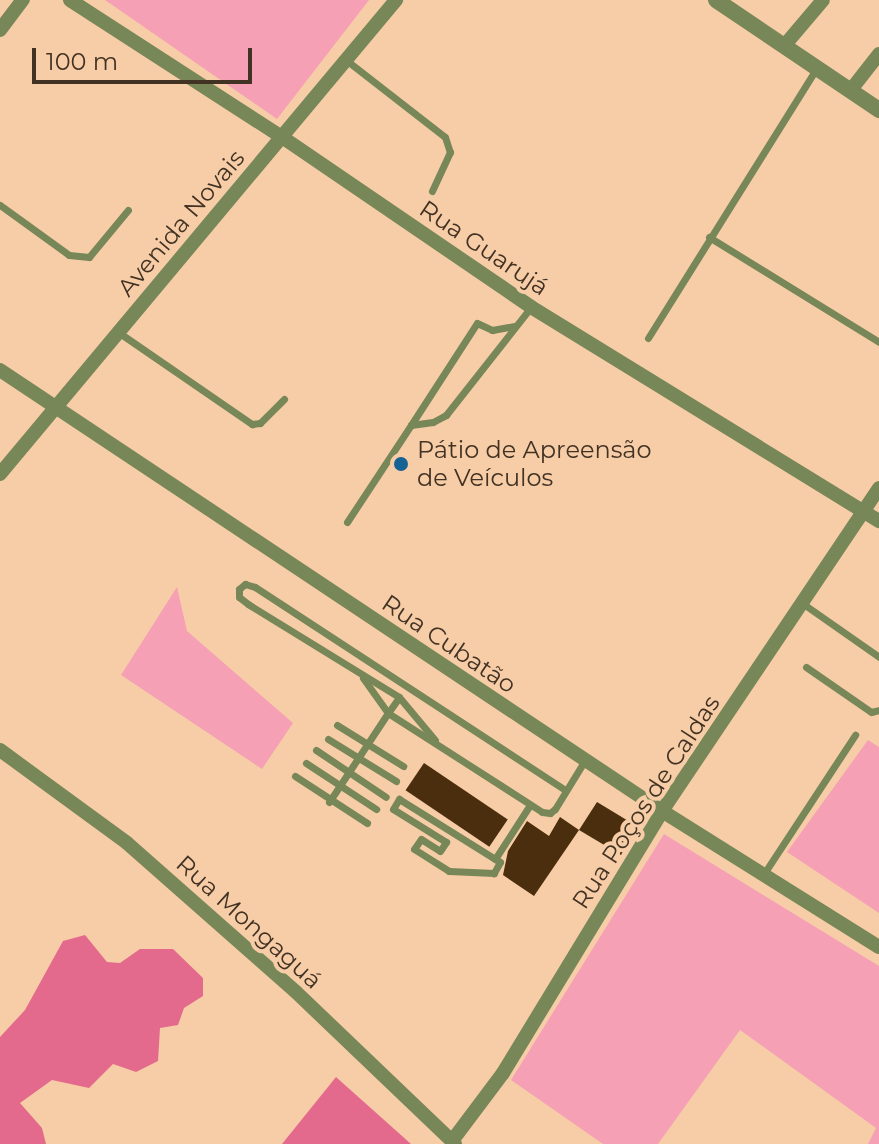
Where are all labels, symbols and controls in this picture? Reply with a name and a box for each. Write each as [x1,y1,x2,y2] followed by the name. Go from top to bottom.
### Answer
[36,32,256,82] scale bar
[46,47,118,76] text: 100 m
[111,144,251,302] street label: Avenida Novais
[414,194,554,302] street label: Rua Guarujá
[417,436,652,492] place label: Pátio de Apreensão de Veículos
[392,455,410,473] marker: Pátio de Apreensão de Veículos
[377,589,521,699] street label: Rua Cubatão
[566,690,726,914] street label: Rua Poços de Caldas
[170,849,328,995] street label: Rua Mongaguá

